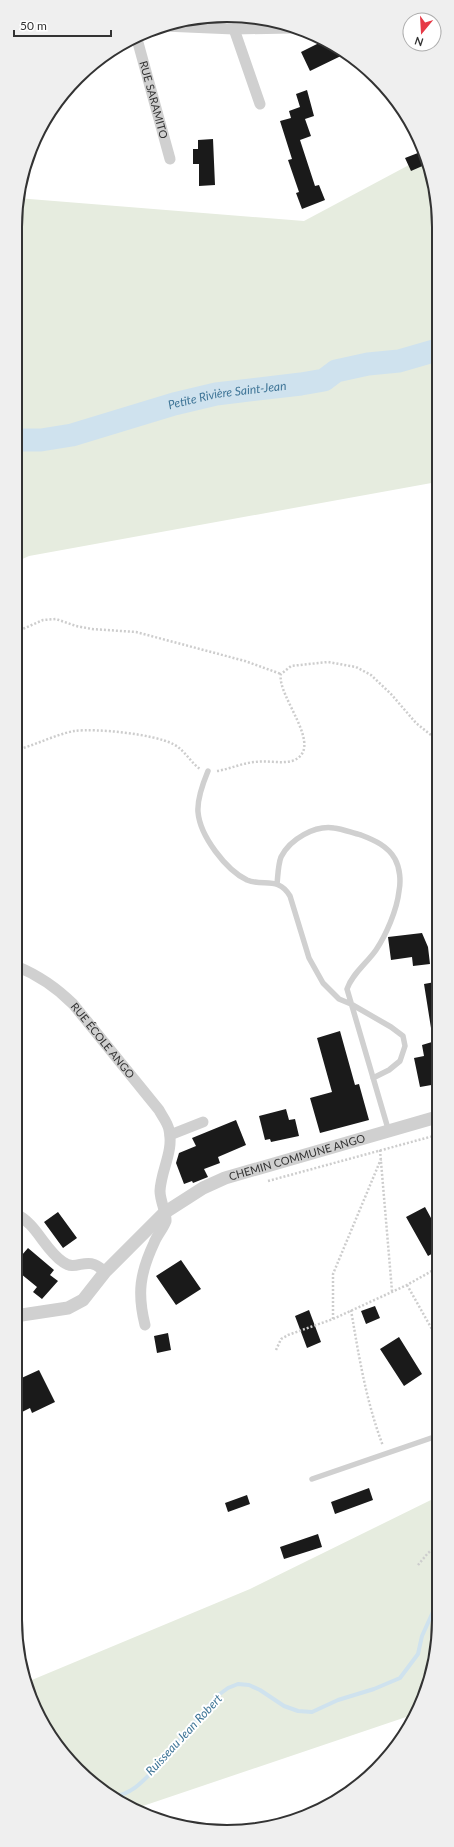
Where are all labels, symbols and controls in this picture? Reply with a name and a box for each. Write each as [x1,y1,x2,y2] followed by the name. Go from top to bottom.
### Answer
[14,12,111,38] scale bar
[402,12,442,52] north arrow
[20,18,47,33] text: 50 m
[413,34,425,49] text: N
[137,59,171,140] street label: RUE SARAMITO
[166,378,287,412] water label: Petite Rivière Saint-Jean
[69,1000,138,1081] street label: RUE ÉCOLE ANGO
[227,1131,367,1183] street label: CHEMIN COMMUNE ANGO
[142,1691,225,1778] water label: Ruisseau Jean Robert

